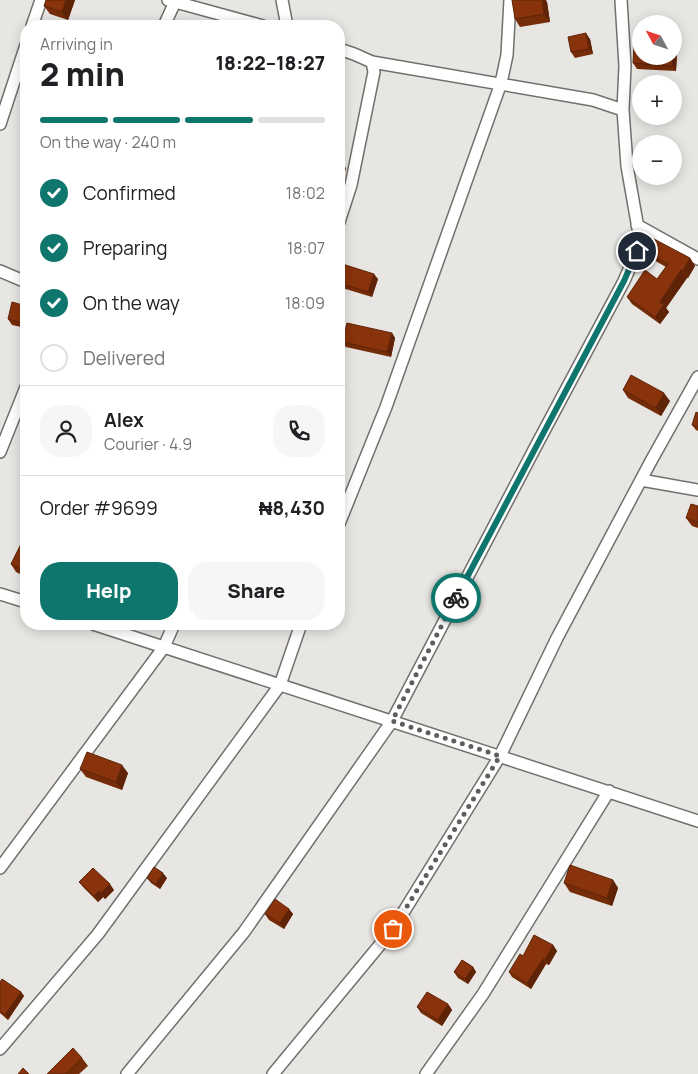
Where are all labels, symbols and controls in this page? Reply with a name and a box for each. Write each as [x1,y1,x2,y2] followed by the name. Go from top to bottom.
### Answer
[632,15,682,65] north arrow
[632,15,682,185] map controls
[40,33,113,55] text: Arriving in
[215,50,325,76] text: 18:22–18:27
[40,52,125,96] text: 2 min
[632,75,682,125] button: +
[40,131,176,153] text: On the way · 240 m
[632,135,682,185] button: −
[40,179,68,207] icon: check
[83,180,176,206] text: Confirmed
[286,182,325,204] text: 18:02
[616,230,658,272] pin
[40,234,68,262] icon: check
[83,235,168,261] text: Preparing
[287,237,325,259] text: 18:07
[623,237,651,265] icon: home
[40,289,68,317] icon: check
[83,290,180,316] text: On the way
[285,292,325,314] text: 18:09
[83,345,165,371] text: Delivered
[40,405,92,457] button: person
[273,405,325,457] button: phone
[104,407,144,433] text: Alex
[104,433,192,455] text: Courier · 4.9
[40,495,158,521] text: Order #9699
[259,495,325,521] text: ₦8,430
[40,562,178,620] button: Help
[188,562,325,620] button: Share
[431,573,481,623] courier
[442,584,470,612] icon: bike
[372,908,414,950] pin
[379,915,407,943] icon: bag

